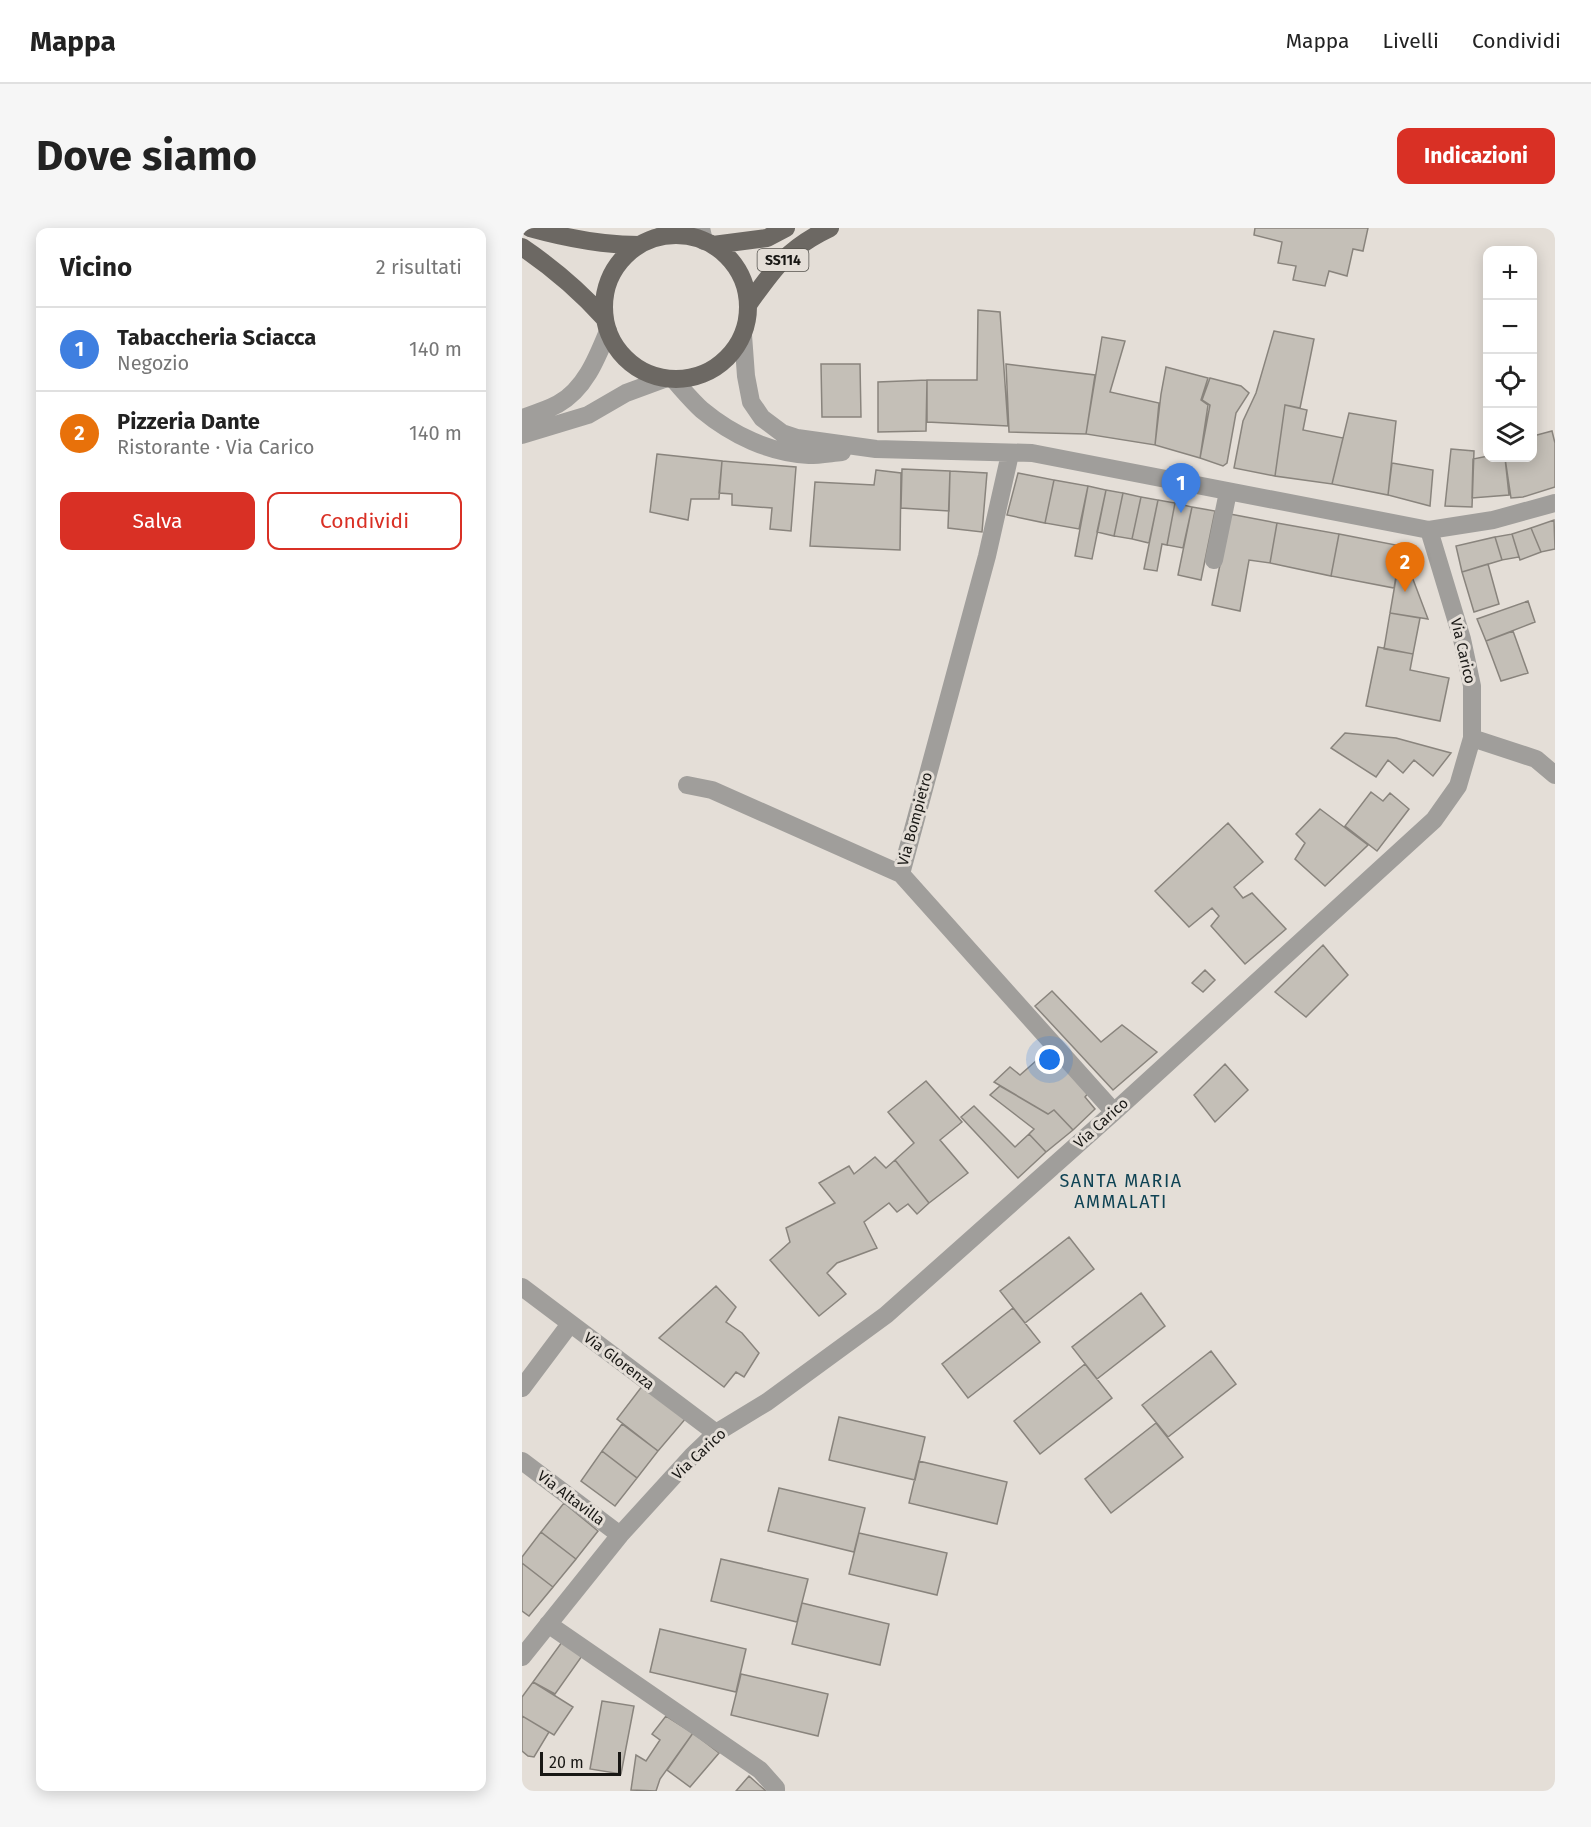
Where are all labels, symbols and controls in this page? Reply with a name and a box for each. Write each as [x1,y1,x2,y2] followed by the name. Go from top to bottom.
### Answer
[30,25,116,58] text: Mappa
[1286,28,1350,54] text: Mappa
[1383,28,1439,54] text: Livelli
[1472,28,1561,54] text: Condividi
[1397,128,1555,184] button: Indicazioni
[36,131,257,181] text: Dove siamo
[1483,246,1537,462] map controls
[1483,246,1537,300] button: +
[758,249,808,271] road number: SS114
[60,252,132,283] text: Vicino
[376,255,462,279] text: 2 risultati
[1483,300,1537,354] button: −
[117,324,316,351] text: Tabaccheria Sciacca
[75,337,84,361] text: 1
[409,337,462,361] text: 140 m
[117,351,189,375] text: Negozio
[1483,354,1537,408] button: locate
[117,408,260,435] text: Pizzeria Dante
[1483,408,1537,462] button: layers
[74,421,85,445] text: 2
[409,421,462,445] text: 140 m
[117,435,315,459] text: Ristorante · Via Carico
[1162,464,1200,513] pin: 1
[60,492,255,550] button: Salva
[267,492,462,550] button: Condividi
[1386,542,1424,592] pin: 2
[1447,616,1479,686] street label: Via Carico
[894,770,936,868] street label: Via Bompietro
[1035,1045,1064,1074] your location
[1070,1094,1132,1152] street label: Via Carico
[1059,1170,1183,1213] district label: SANTA MARIA AMMALATI
[580,1329,658,1393] street label: Via Glorenza
[668,1425,730,1483] street label: Via Carico
[534,1467,608,1529] street label: Via Altavilla
[540,1749,621,1776] scale bar
[549,1753,584,1772] text: 20 m

